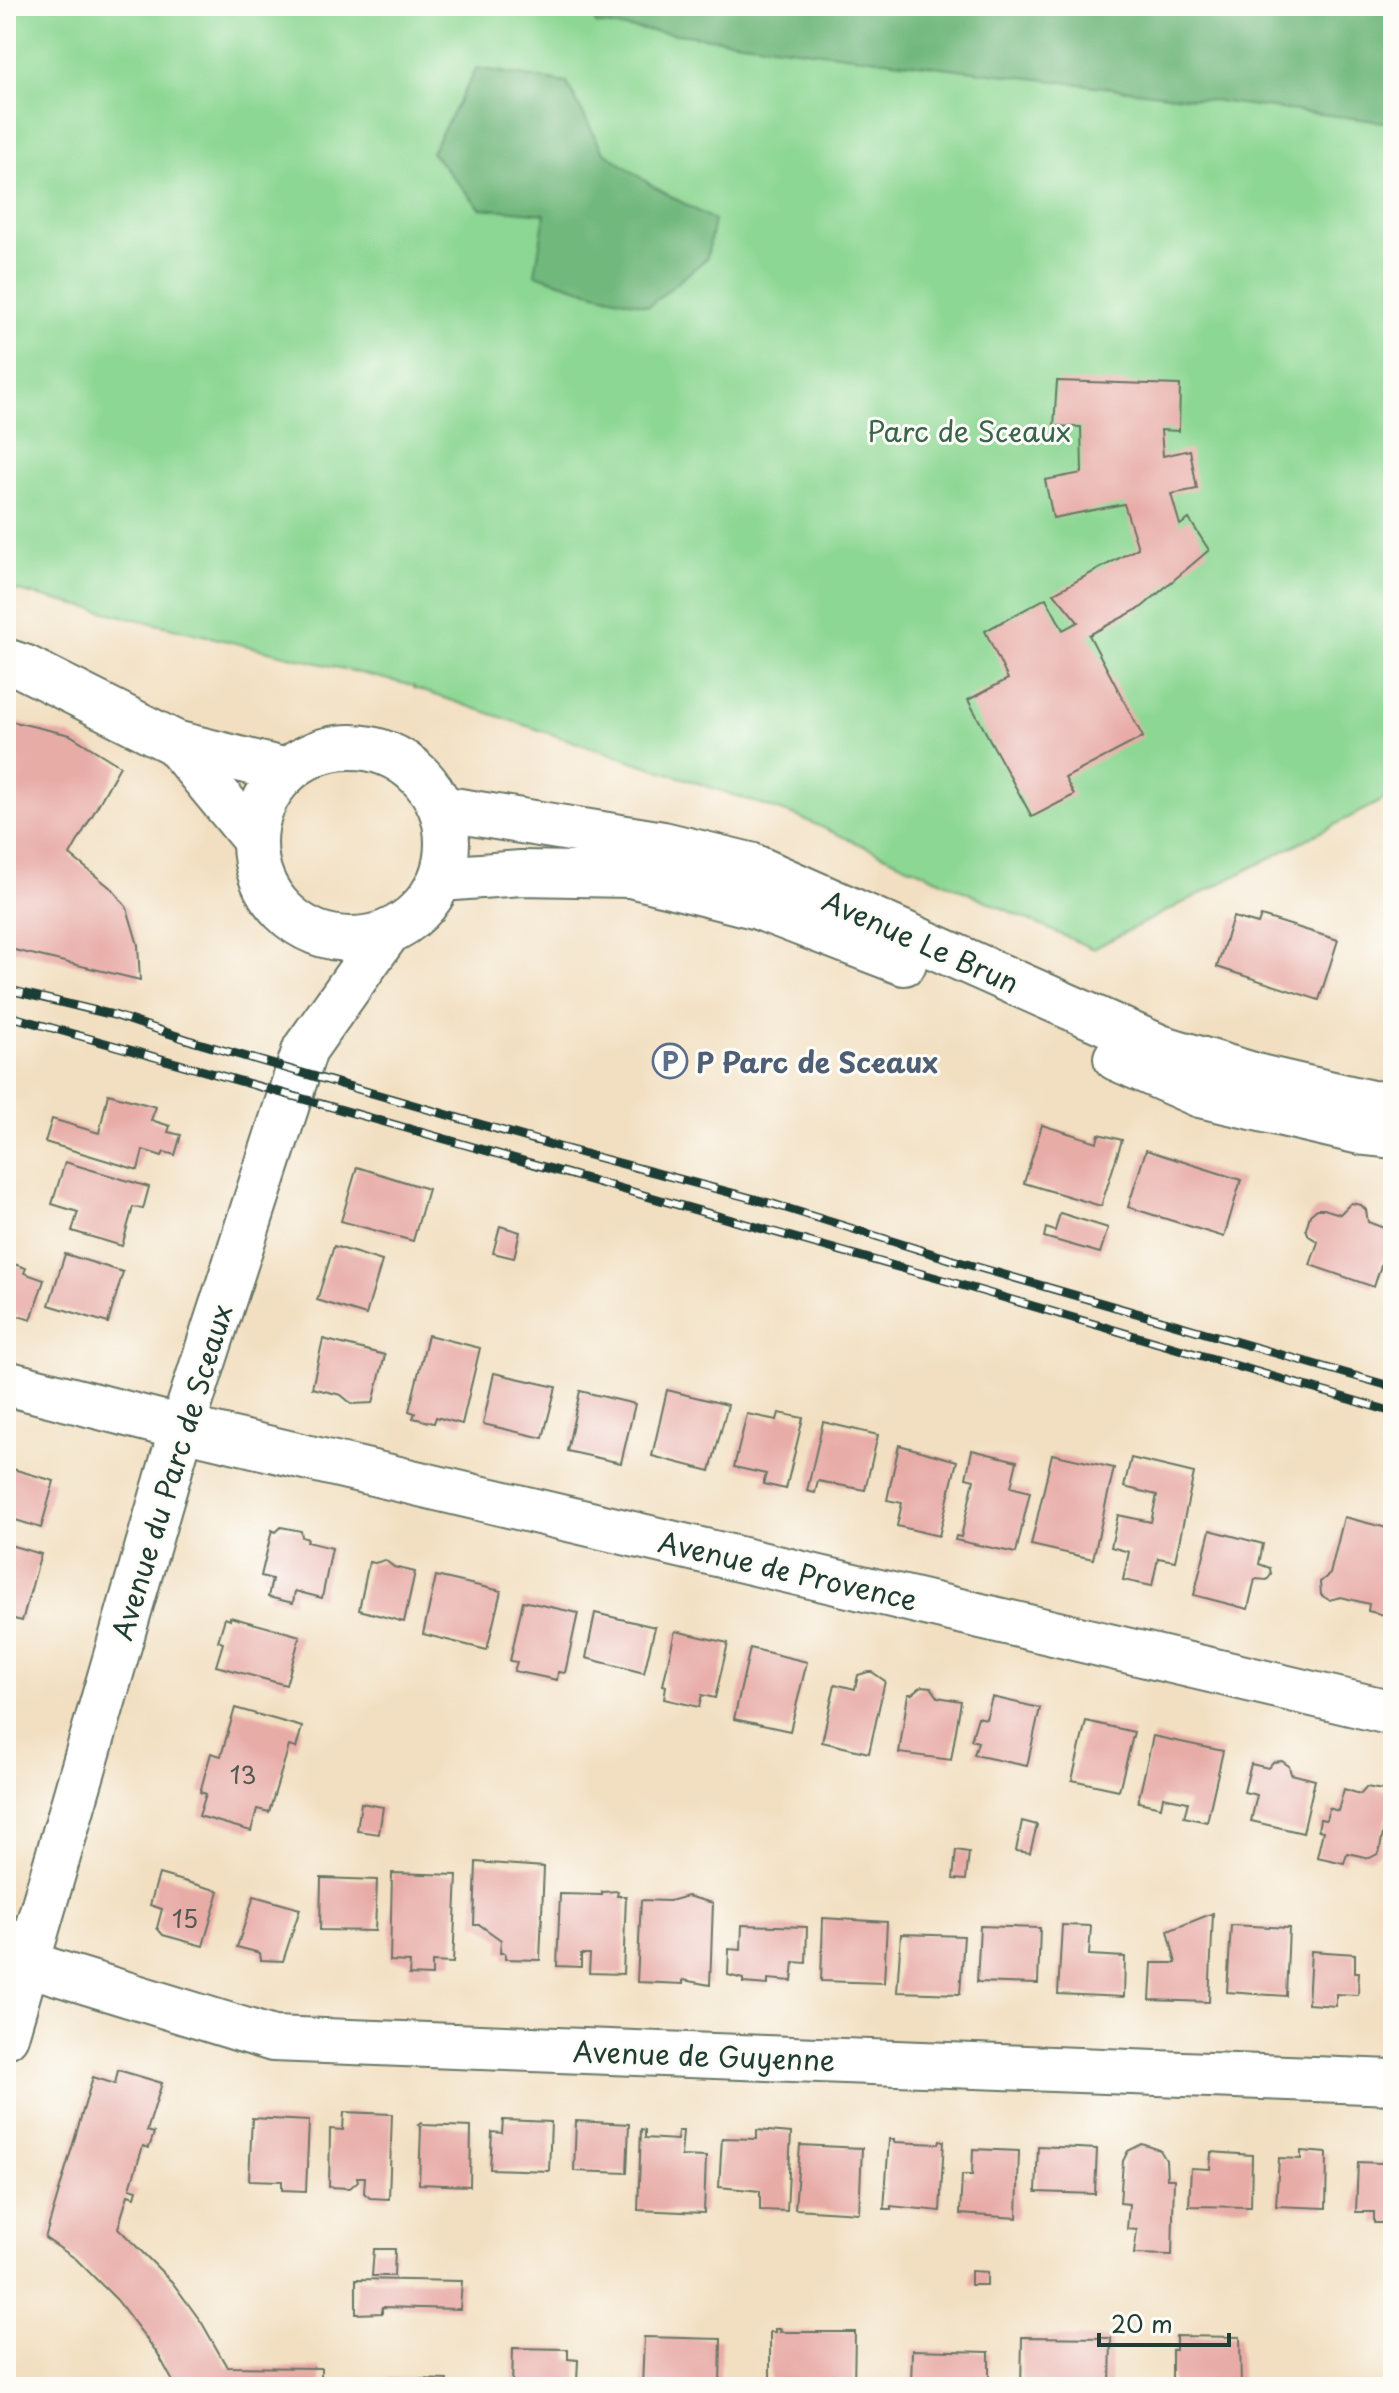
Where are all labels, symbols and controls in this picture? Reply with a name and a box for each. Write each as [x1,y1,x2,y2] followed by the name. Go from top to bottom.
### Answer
[867,409,1071,452] park label: Parc de Sceaux
[816,878,1026,1004] street label: Avenue Le Brun
[696,1040,938,1083] place label: P Parc de Sceaux
[651,1042,689,1080] parking icon: P Parc de Sceaux
[99,1299,243,1645] street label: Avenue du Parc de Sceaux
[654,1519,922,1621] street label: Avenue de Provence
[230,1756,256,1792] house number: 13
[172,1900,198,1936] house number: 15
[572,2029,836,2081] street label: Avenue de Guyenne
[1099,2297,1229,2347] scale bar
[1111,2305,1173,2341] text: 20 m

